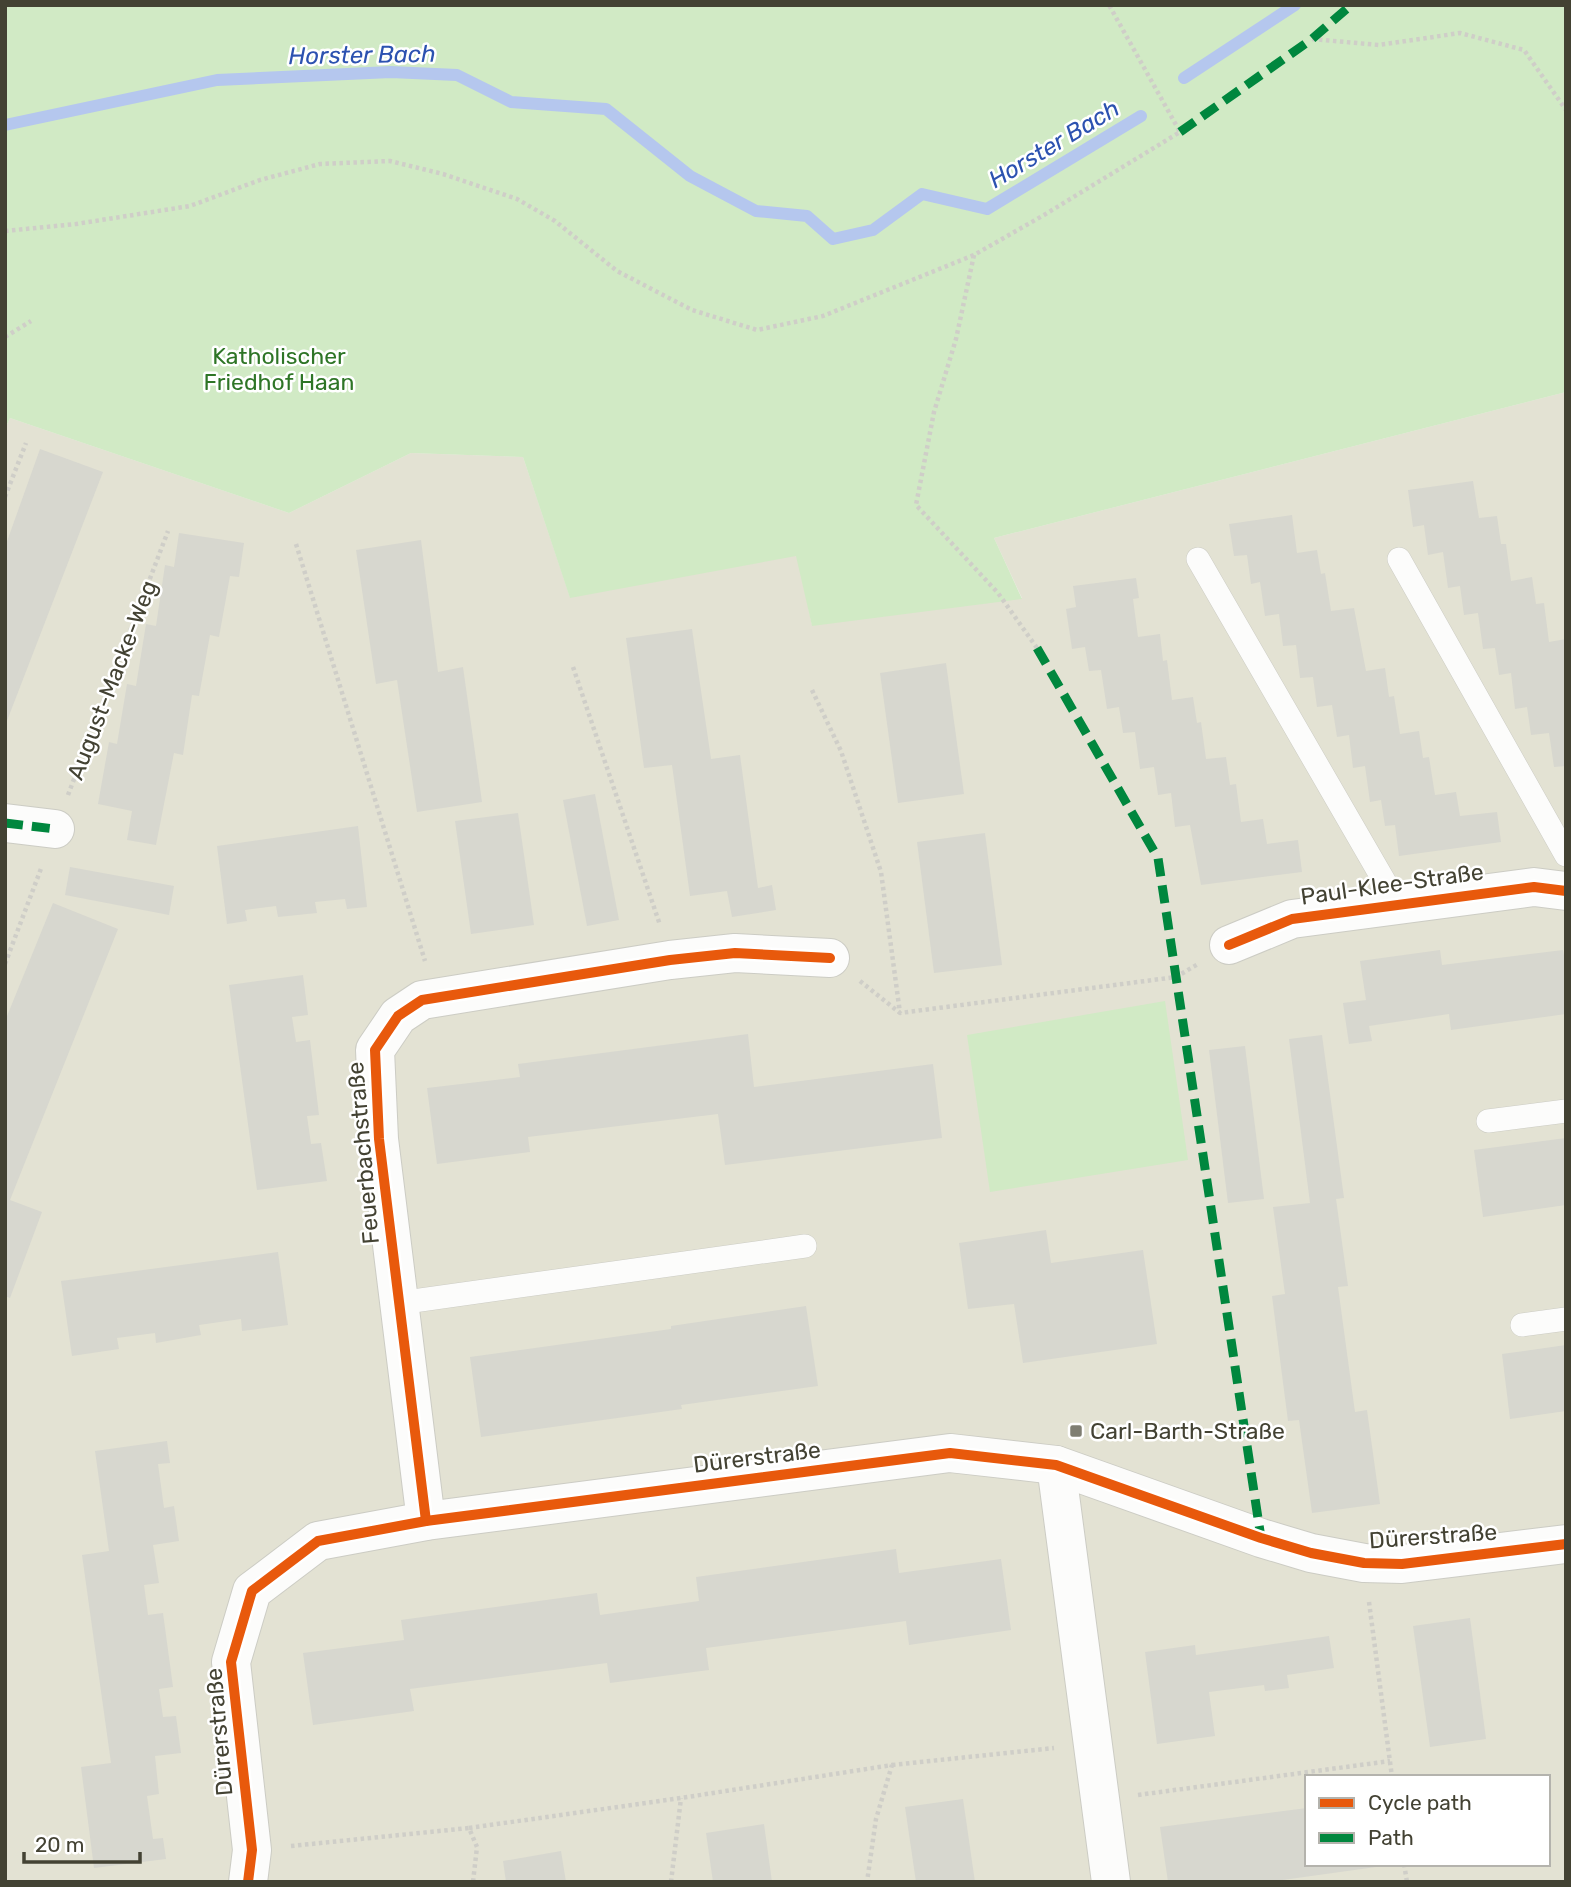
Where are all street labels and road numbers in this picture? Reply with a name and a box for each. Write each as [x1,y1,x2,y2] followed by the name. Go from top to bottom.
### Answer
[61,576,163,784] street label: August-Macke-Weg
[1299,857,1485,911] street label: Paul-Klee-Straße
[341,1061,385,1245] street label: Feuerbachstraße
[692,1435,822,1479] street label: Dürerstraße
[1368,1518,1498,1554] street label: Dürerstraße
[199,1667,239,1797] street label: Dürerstraße

